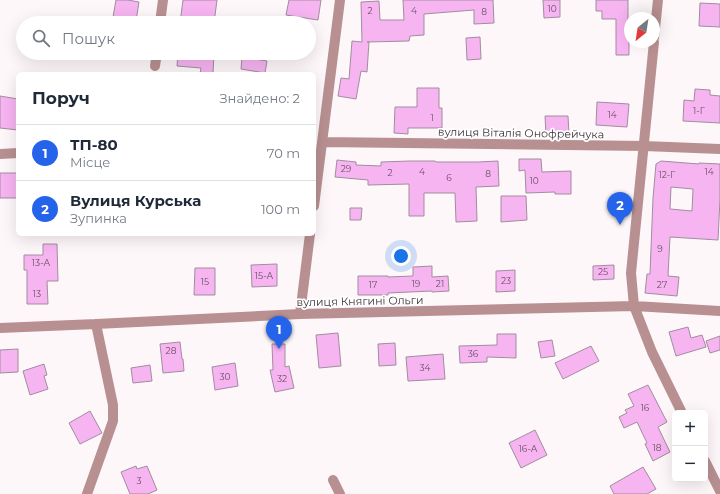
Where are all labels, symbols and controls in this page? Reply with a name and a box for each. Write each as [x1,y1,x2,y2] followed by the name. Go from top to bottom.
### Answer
[547,3,557,14] house number: 10
[367,5,373,16] house number: 2
[411,5,417,16] house number: 4
[481,6,487,17] house number: 8
[624,12,660,48] north arrow
[16,16,316,60] search box
[30,27,52,49] icon: search
[62,29,115,48] text: Пошук
[32,88,90,108] text: Поруч
[220,90,300,106] text: Знайдено: 2
[693,105,706,116] house number: 1-Г
[607,109,617,120] house number: 14
[430,112,434,123] house number: 1
[438,125,604,141] street label: вулиця Віталія Онофрейчука
[70,135,118,154] text: ТП-80
[42,145,48,161] text: 1
[267,145,300,161] text: 70 m
[70,154,110,170] text: Місце
[341,163,352,174] house number: 29
[419,166,425,177] house number: 4
[704,166,714,177] house number: 14
[387,167,393,178] house number: 2
[485,168,491,179] house number: 8
[659,169,676,180] house number: 12-Г
[446,172,452,183] house number: 6
[529,175,539,186] house number: 10
[70,191,201,210] text: Вулиця Курська
[607,192,633,225] pin: 2
[41,201,49,217] text: 2
[261,201,300,217] text: 100 m
[70,210,127,226] text: Зупинка
[657,243,663,254] house number: 9
[391,246,411,266] your location
[32,257,50,268] house number: 13-А
[598,266,608,277] house number: 25
[255,270,273,281] house number: 15-А
[501,275,511,286] house number: 23
[201,276,209,287] house number: 15
[412,278,421,289] house number: 19
[436,278,444,289] house number: 21
[369,279,377,290] house number: 17
[657,279,667,290] house number: 27
[33,288,41,299] house number: 13
[296,293,424,309] street label: вулиця Княгині Ольги
[266,316,292,349] pin: 1
[166,345,177,356] house number: 28
[468,348,479,359] house number: 36
[419,362,431,373] house number: 34
[219,371,231,382] house number: 30
[277,373,287,384] house number: 32
[641,402,650,413] house number: 16
[672,410,708,482] map controls
[672,410,708,446] button: +
[653,442,662,453] house number: 18
[519,443,538,454] house number: 16-А
[672,446,708,482] button: −
[136,475,142,486] house number: 3

